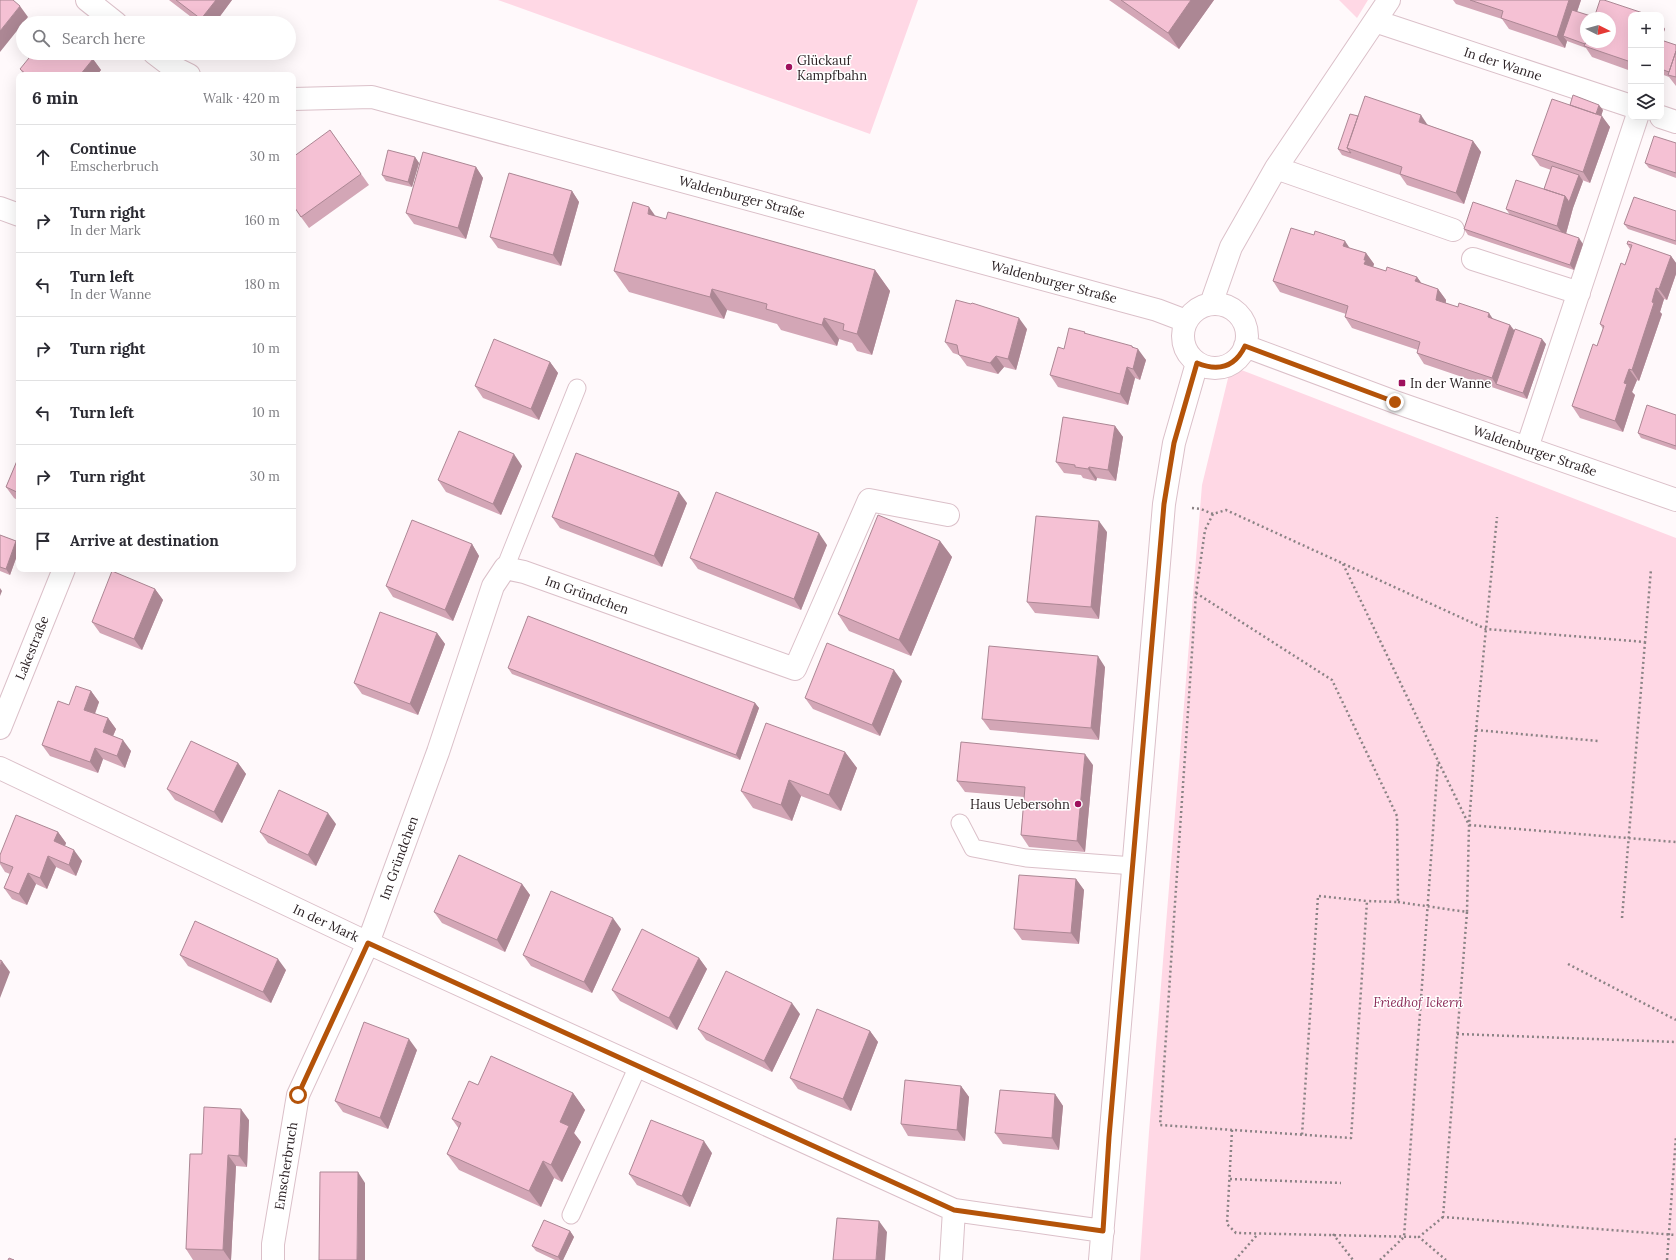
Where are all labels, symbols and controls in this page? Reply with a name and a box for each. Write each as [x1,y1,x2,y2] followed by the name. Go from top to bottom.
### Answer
[1580,12,1616,48] north arrow
[1628,12,1664,120] map controls
[1628,12,1664,48] button: +
[16,16,296,60] search box
[30,27,52,49] icon: search
[62,29,145,48] text: Search here
[1462,43,1544,85] street label: In der Wanne
[1628,48,1664,84] button: −
[797,52,867,84] place label: Glückauf Kampfbahn
[784,62,794,72] marker: Glückauf Kampfbahn
[1628,84,1664,120] button: layers
[32,87,78,109] text: 6 min
[203,90,280,107] text: Walk · 420 m
[70,139,136,158] text: Continue
[32,146,54,168] icon: ahead
[250,148,280,165] text: 30 m
[70,158,159,175] text: Emscherbruch
[677,172,807,222] street label: Waldenburger Straße
[70,203,146,222] text: Turn right
[32,210,54,232] icon: right
[245,212,280,229] text: 160 m
[70,222,141,239] text: In der Mark
[989,257,1119,307] street label: Waldenburger Straße
[70,267,134,286] text: Turn left
[32,274,54,296] icon: left
[245,276,280,293] text: 180 m
[70,286,151,303] text: In der Wanne
[32,338,54,360] icon: right
[70,339,146,358] text: Turn right
[252,340,280,357] text: 10 m
[1410,375,1491,392] place label: In der Wanne
[1397,378,1407,388] marker: In der Wanne
[1386,393,1404,411] route end
[32,402,54,424] icon: left
[70,403,134,422] text: Turn left
[252,404,280,421] text: 10 m
[1471,422,1599,480] street label: Waldenburger Straße
[32,466,54,488] icon: right
[70,467,146,486] text: Turn right
[250,468,280,485] text: 30 m
[32,530,54,552] icon: arrive
[70,531,219,550] text: Arrive at destination
[543,572,631,618] street label: Im Gründchen
[11,613,53,683] street label: Lakestraße
[970,796,1070,813] place label: Haus Uebersohn
[1073,799,1083,809] marker: Haus Uebersohn
[376,814,422,902] street label: Im Gründchen
[290,900,362,946] street label: In der Mark
[1373,994,1463,1011] park label: Friedhof Ickern
[289,1086,307,1104] route start
[271,1121,301,1211] street label: Emscherbruch

